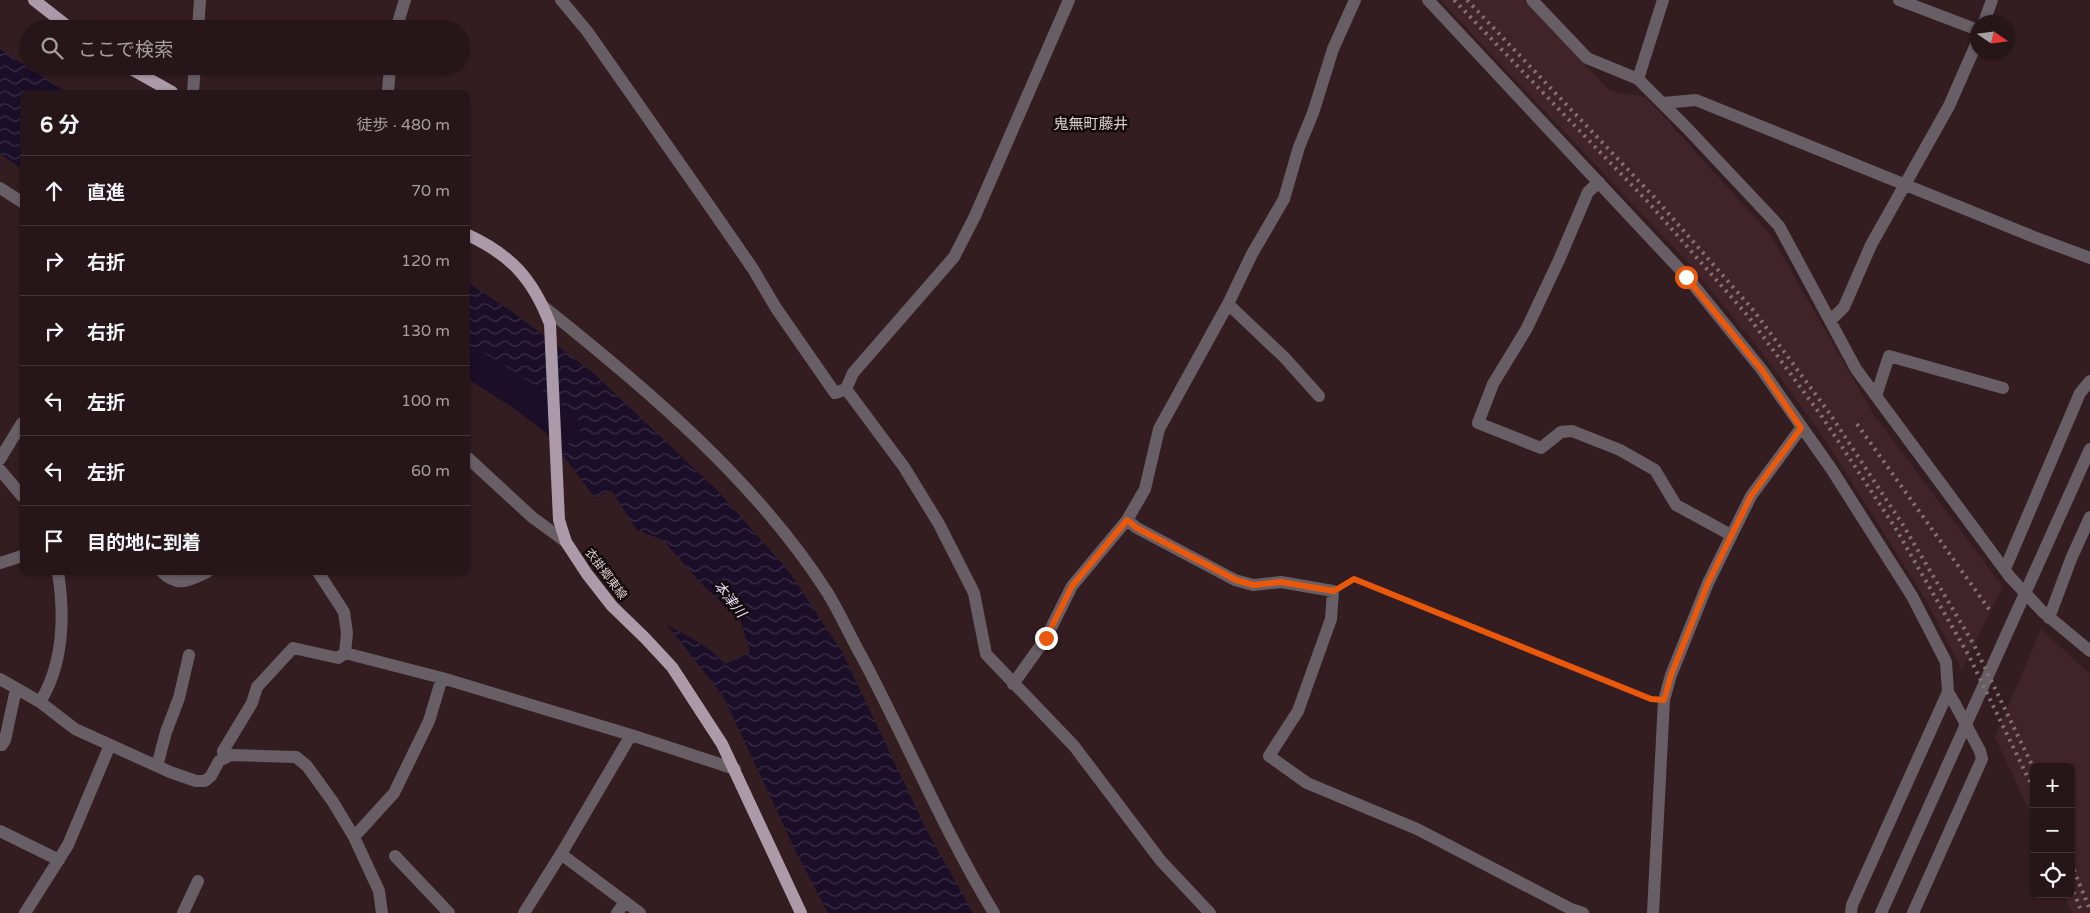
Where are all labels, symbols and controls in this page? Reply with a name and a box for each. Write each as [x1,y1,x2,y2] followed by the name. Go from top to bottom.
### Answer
[1970,15,2015,60] north arrow
[20,20,470,75] search box
[38,34,66,62] icon: search
[78,39,173,61] text: ここで検索
[40,113,80,138] text: 6 分
[357,115,450,135] text: 徒歩 · 480 m
[1053,115,1129,133] district label: 鬼無町藤井
[40,177,68,205] icon: ahead
[411,181,450,201] text: 70 m
[87,182,125,204] text: 直進
[40,247,68,275] icon: right
[401,251,450,271] text: 120 m
[87,252,125,274] text: 右折
[1675,266,1698,289] route start
[40,317,68,345] icon: right
[401,321,450,341] text: 130 m
[87,322,125,344] text: 右折
[40,387,68,415] icon: left
[401,391,450,411] text: 100 m
[87,392,125,414] text: 左折
[40,457,68,485] icon: left
[411,461,450,481] text: 60 m
[87,462,125,484] text: 左折
[40,527,68,555] icon: arrive
[87,532,201,554] text: 目的地に到着
[582,546,630,602] street label: 衣掛郷東線
[710,578,751,623] water label: 本津川
[1035,627,1058,650] route end
[2030,763,2075,898] map controls
[2030,763,2075,808] button: +
[2030,808,2075,853] button: −
[2030,853,2075,898] button: locate

